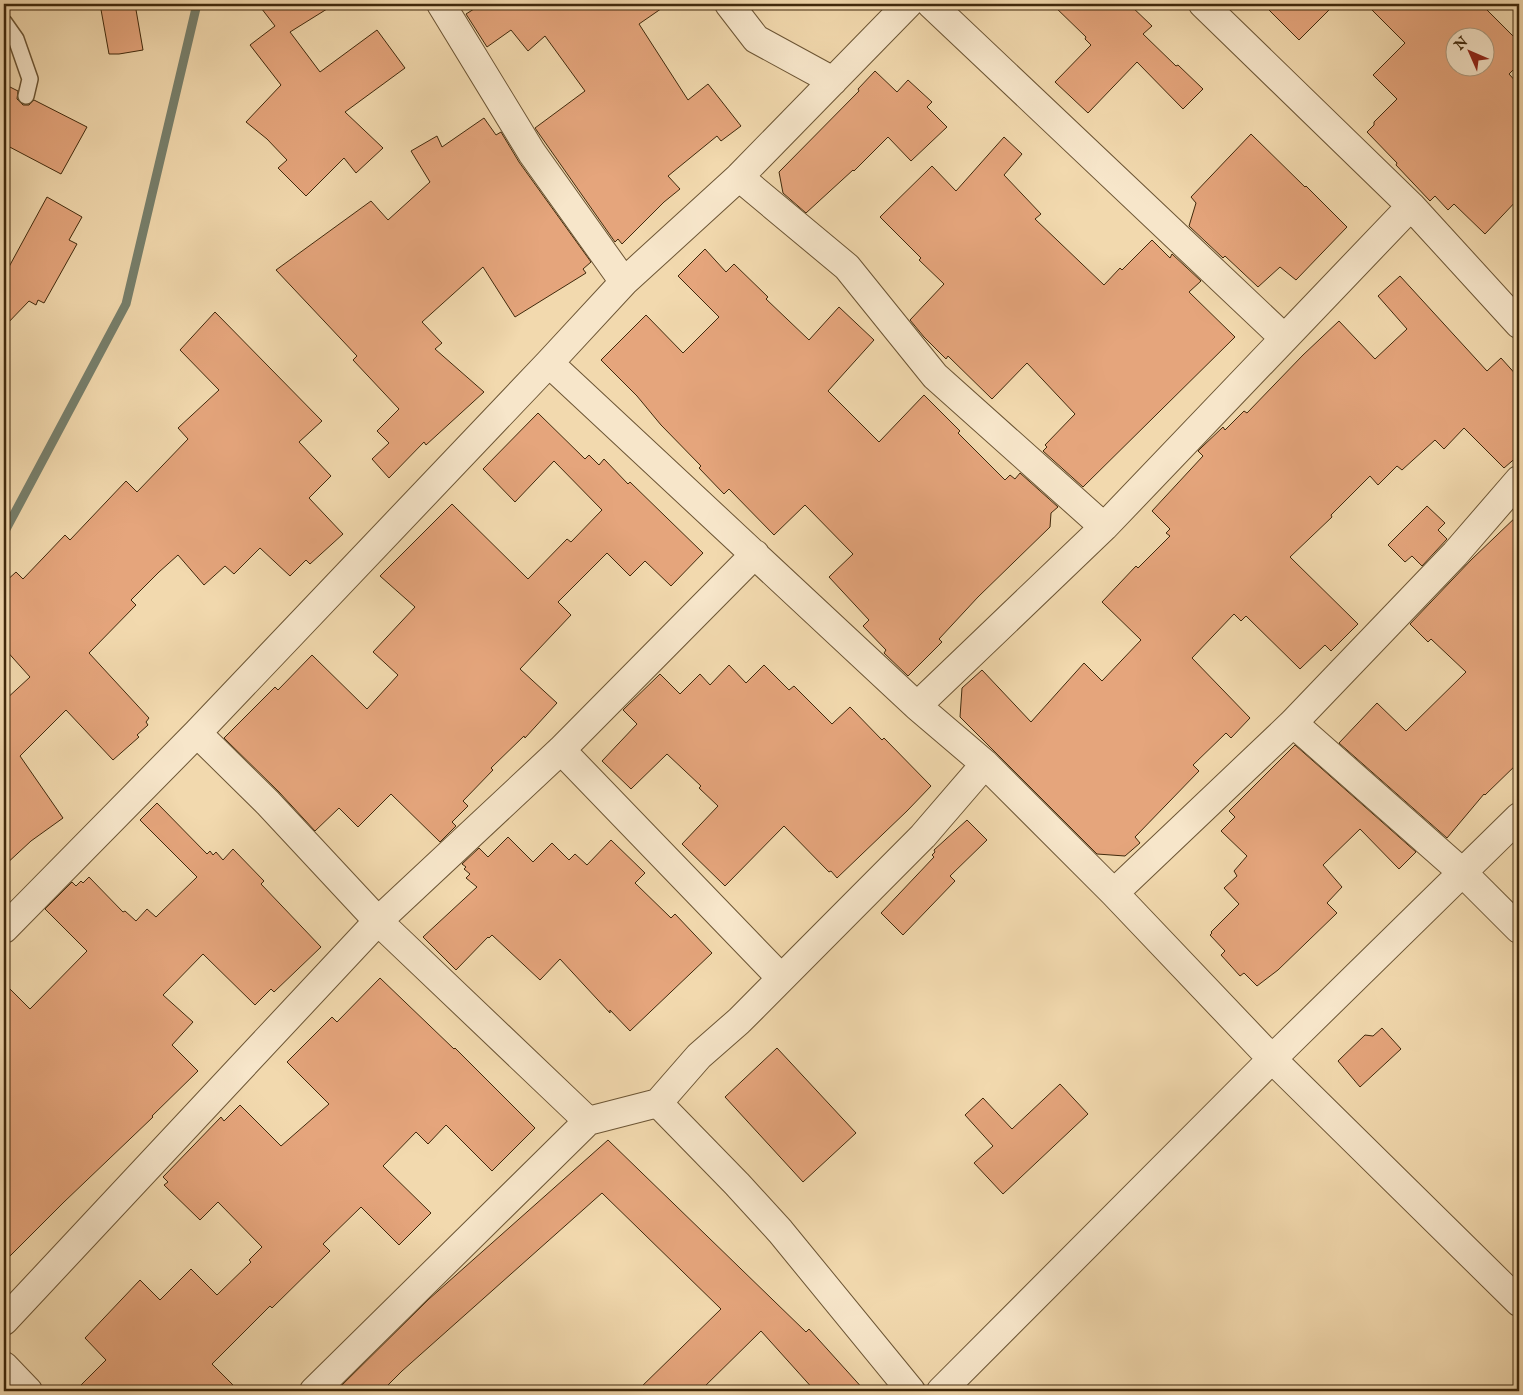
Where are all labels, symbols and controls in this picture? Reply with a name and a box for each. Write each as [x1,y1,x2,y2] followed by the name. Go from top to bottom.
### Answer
[1446,28,1496,78] north arrow
[1450,33,1472,55] text: N

